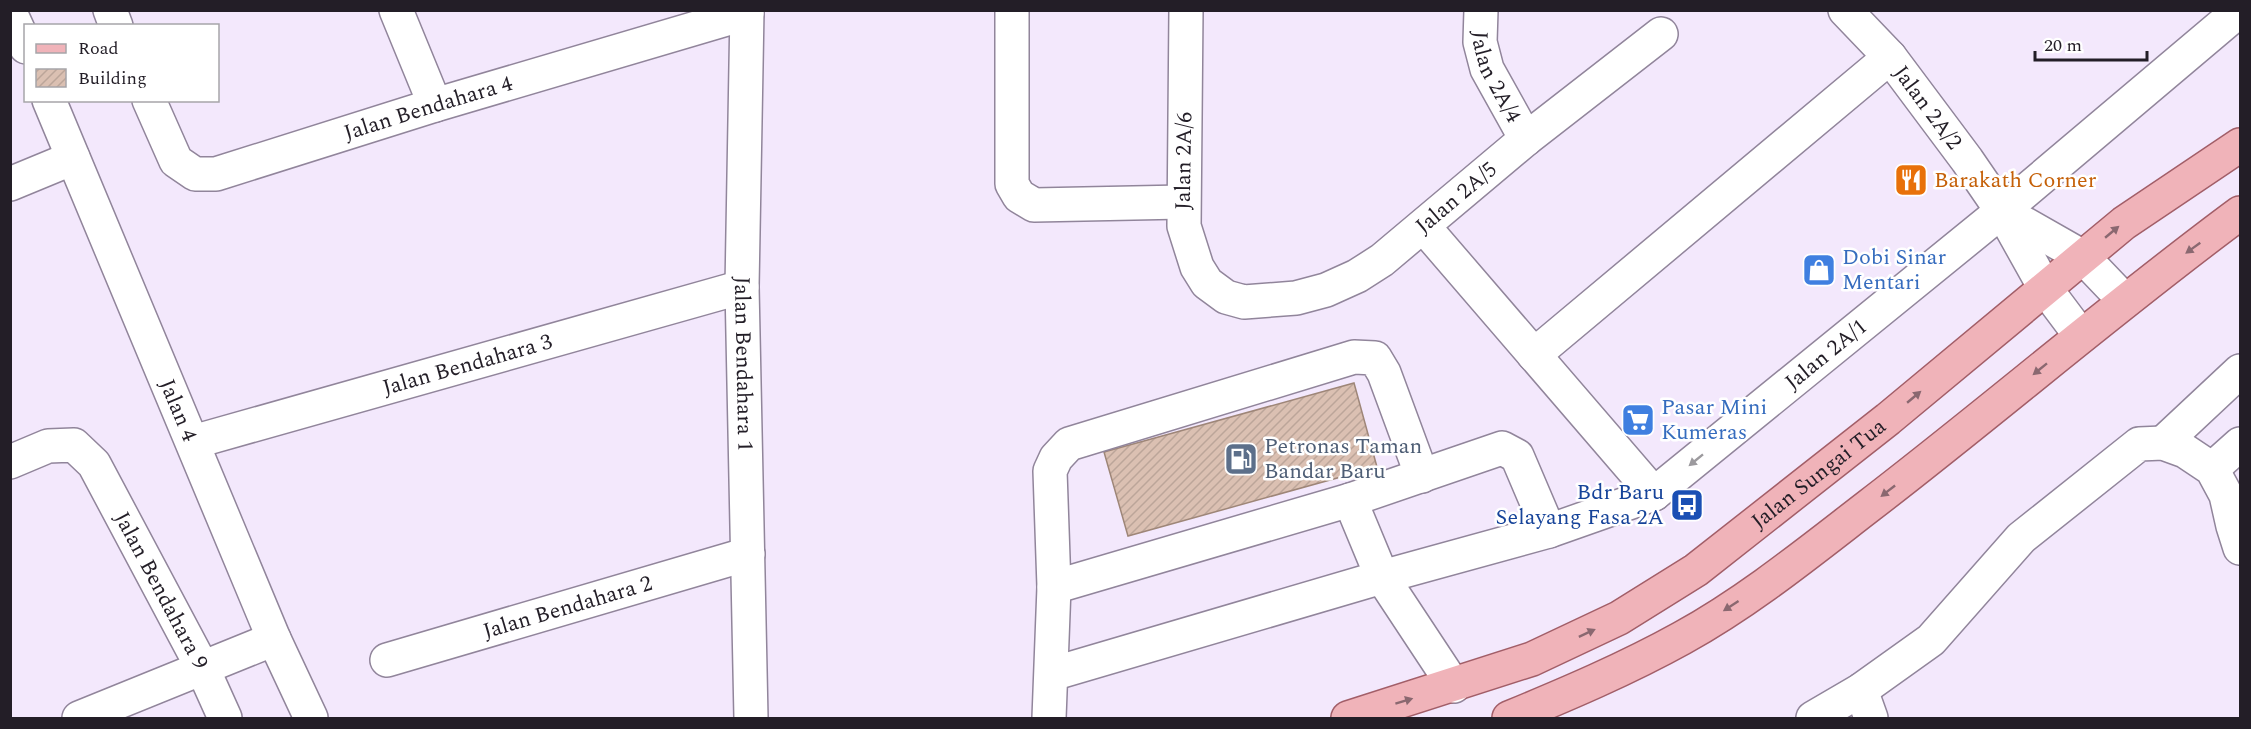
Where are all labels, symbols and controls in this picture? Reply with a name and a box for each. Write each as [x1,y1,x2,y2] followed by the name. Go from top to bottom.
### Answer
[24,24,219,102] legend
[2035,24,2148,62] scale bar
[1463,30,1530,129] street label: Jalan 2A/4
[2044,32,2082,59] text: 20 m
[78,35,119,62] text: Road
[1885,58,1970,157] street label: Jalan 2A/2
[78,65,147,92] text: Building
[340,67,517,149] street label: Jalan Bendahara 4
[1167,112,1201,210] street label: Jalan 2A/6
[1408,153,1504,242] street label: Jalan 2A/5
[1893,162,1929,198] restaurant icon: Barakath Corner
[1934,164,2097,197] place label: Barakath Corner
[2105,226,2120,239] one-way arrow
[1842,241,1947,299] place label: Dobi Sinar Mentari
[2186,242,2202,254] one-way arrow
[1801,252,1837,288] shop icon: Dobi Sinar Mentari
[725,276,762,452] street label: Jalan Bendahara 1
[1777,310,1874,398] street label: Jalan 2A/1
[379,325,556,404] street label: Jalan Bendahara 3
[2033,362,2048,375] one-way arrow
[151,374,206,446] street label: Jalan 4
[1661,391,1767,449] place label: Pasar Mini Kumeras
[1906,391,1922,404] one-way arrow
[1620,402,1656,438] supermarket icon: Pasar Mini Kumeras
[1744,410,1893,537] street label: Jalan Sungai Tua
[1264,430,1422,488] place label: Petronas Taman Bandar Baru
[1223,441,1259,477] fuel station icon: Petronas Taman Bandar Baru
[1688,453,1704,466] one-way arrow
[1496,476,1664,534] place label: Bdr Baru Selayang Fasa 2A
[1881,485,1897,497] one-way arrow
[1669,487,1705,523] bus stop icon: Bdr Baru Selayang Fasa 2A
[106,505,217,675] street label: Jalan Bendahara 9
[479,567,656,648] street label: Jalan Bendahara 2
[1723,601,1739,612] one-way arrow
[1578,629,1595,638] one-way arrow
[1395,696,1413,705] one-way arrow

